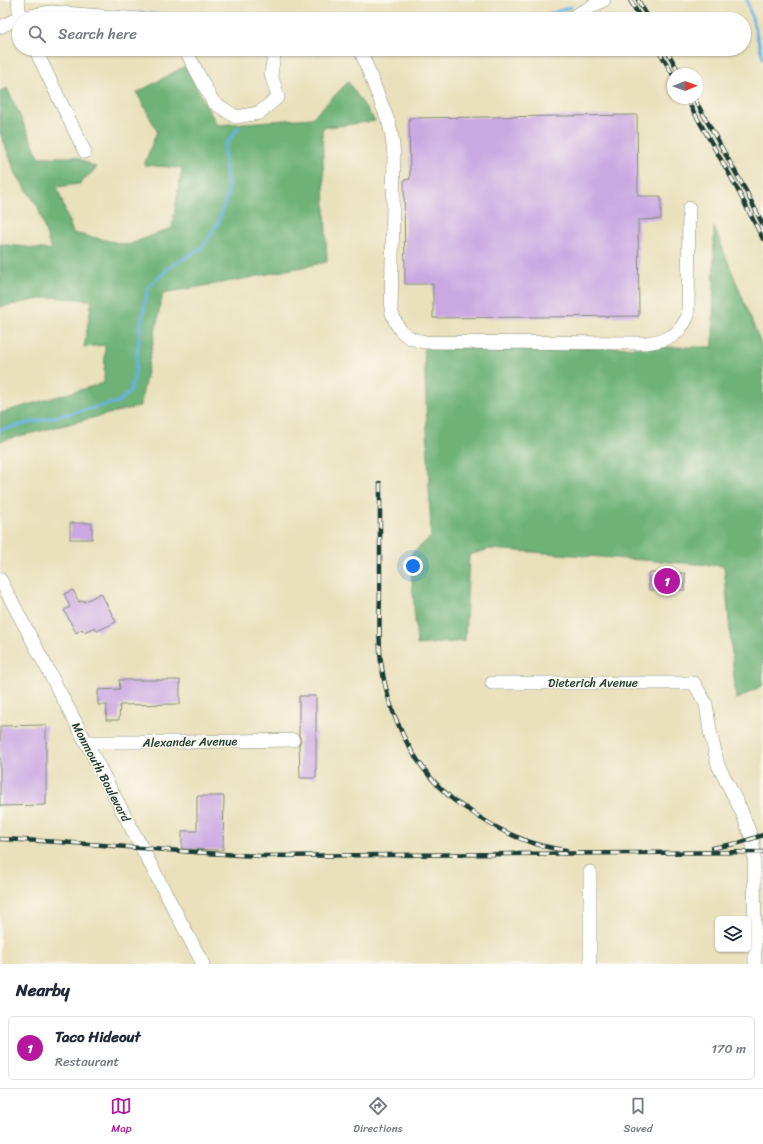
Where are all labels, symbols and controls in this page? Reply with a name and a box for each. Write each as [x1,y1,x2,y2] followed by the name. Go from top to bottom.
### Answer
[12,12,751,56] search box
[58,21,137,47] text: Search here
[26,23,48,45] icon: search
[667,68,703,104] north arrow
[403,556,423,576] your location
[654,566,680,596] pin: 1
[548,672,638,694] street label: Dieterich Avenue
[65,718,137,827] street label: Monmouth Boulevard
[142,730,238,754] street label: Alexander Avenue
[715,916,751,952] map controls
[715,916,751,952] button: layers
[16,975,70,1005] text: Nearby
[55,1024,141,1050] text: Taco Hideout
[27,1037,33,1060] text: 1
[711,1037,746,1060] text: 170 m
[55,1050,119,1073] text: Restaurant
[110,1095,132,1138] tab: Map
[353,1095,403,1138] tab: Directions
[624,1095,653,1138] tab: Saved

